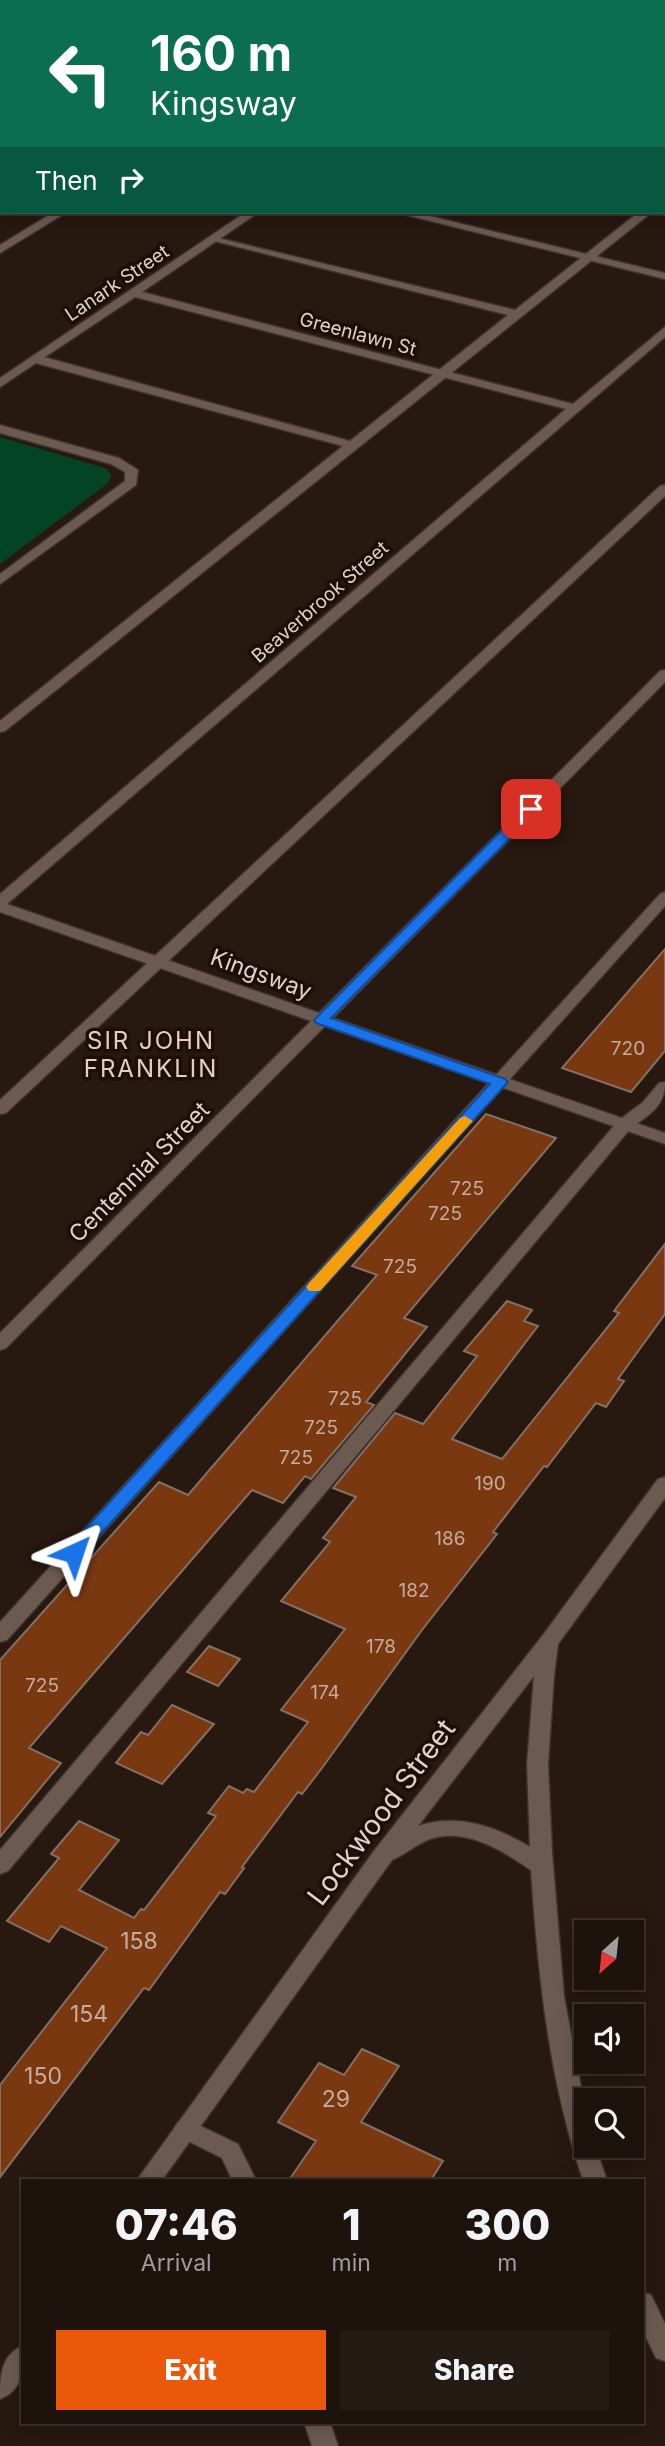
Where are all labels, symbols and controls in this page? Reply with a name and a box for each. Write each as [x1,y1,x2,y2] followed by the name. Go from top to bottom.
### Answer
[150,24,292,83] text: 160 m
[35,28,126,119] icon: left
[150,84,297,123] text: Kingsway
[112,161,150,199] icon: right
[35,165,98,196] text: Then
[61,240,173,326] street label: Lanark Street
[297,307,419,361] street label: Greenlawn St
[247,536,393,668] street label: Beaverbrook Street
[501,779,561,839] pin
[512,790,550,828] icon: arrive
[207,943,315,1005] street label: Kingsway
[84,1026,218,1083] district label: SIR JOHN FRANKLIN
[611,1037,645,1060] house number: 720
[63,1096,215,1248] street label: Centennial Street
[450,1177,484,1200] house number: 725
[428,1202,462,1225] house number: 725
[383,1255,417,1278] house number: 725
[328,1387,362,1410] house number: 725
[304,1416,338,1439] house number: 725
[279,1446,313,1469] house number: 725
[474,1472,506,1495] house number: 190
[37,1516,111,1590] position arrow
[434,1527,466,1550] house number: 186
[398,1579,430,1602] house number: 182
[366,1635,396,1658] house number: 178
[25,1674,59,1697] house number: 725
[310,1681,340,1704] house number: 174
[300,1712,462,1912] street label: Lockwood Street
[574,1920,644,1990] north arrow
[574,1920,644,2158] map controls
[120,1927,158,1955] house number: 158
[70,2000,108,2028] house number: 154
[574,2004,644,2074] button: sound
[24,2062,62,2090] house number: 150
[322,2085,350,2113] house number: 29
[574,2088,644,2158] button: search
[115,2199,238,2250] text: 07:46
[342,2199,360,2250] text: 1
[465,2199,550,2250] text: 300
[141,2249,212,2277] text: Arrival
[332,2249,371,2277] text: min
[497,2249,517,2277] text: m
[56,2330,326,2410] button: Exit
[340,2330,609,2410] button: Share

